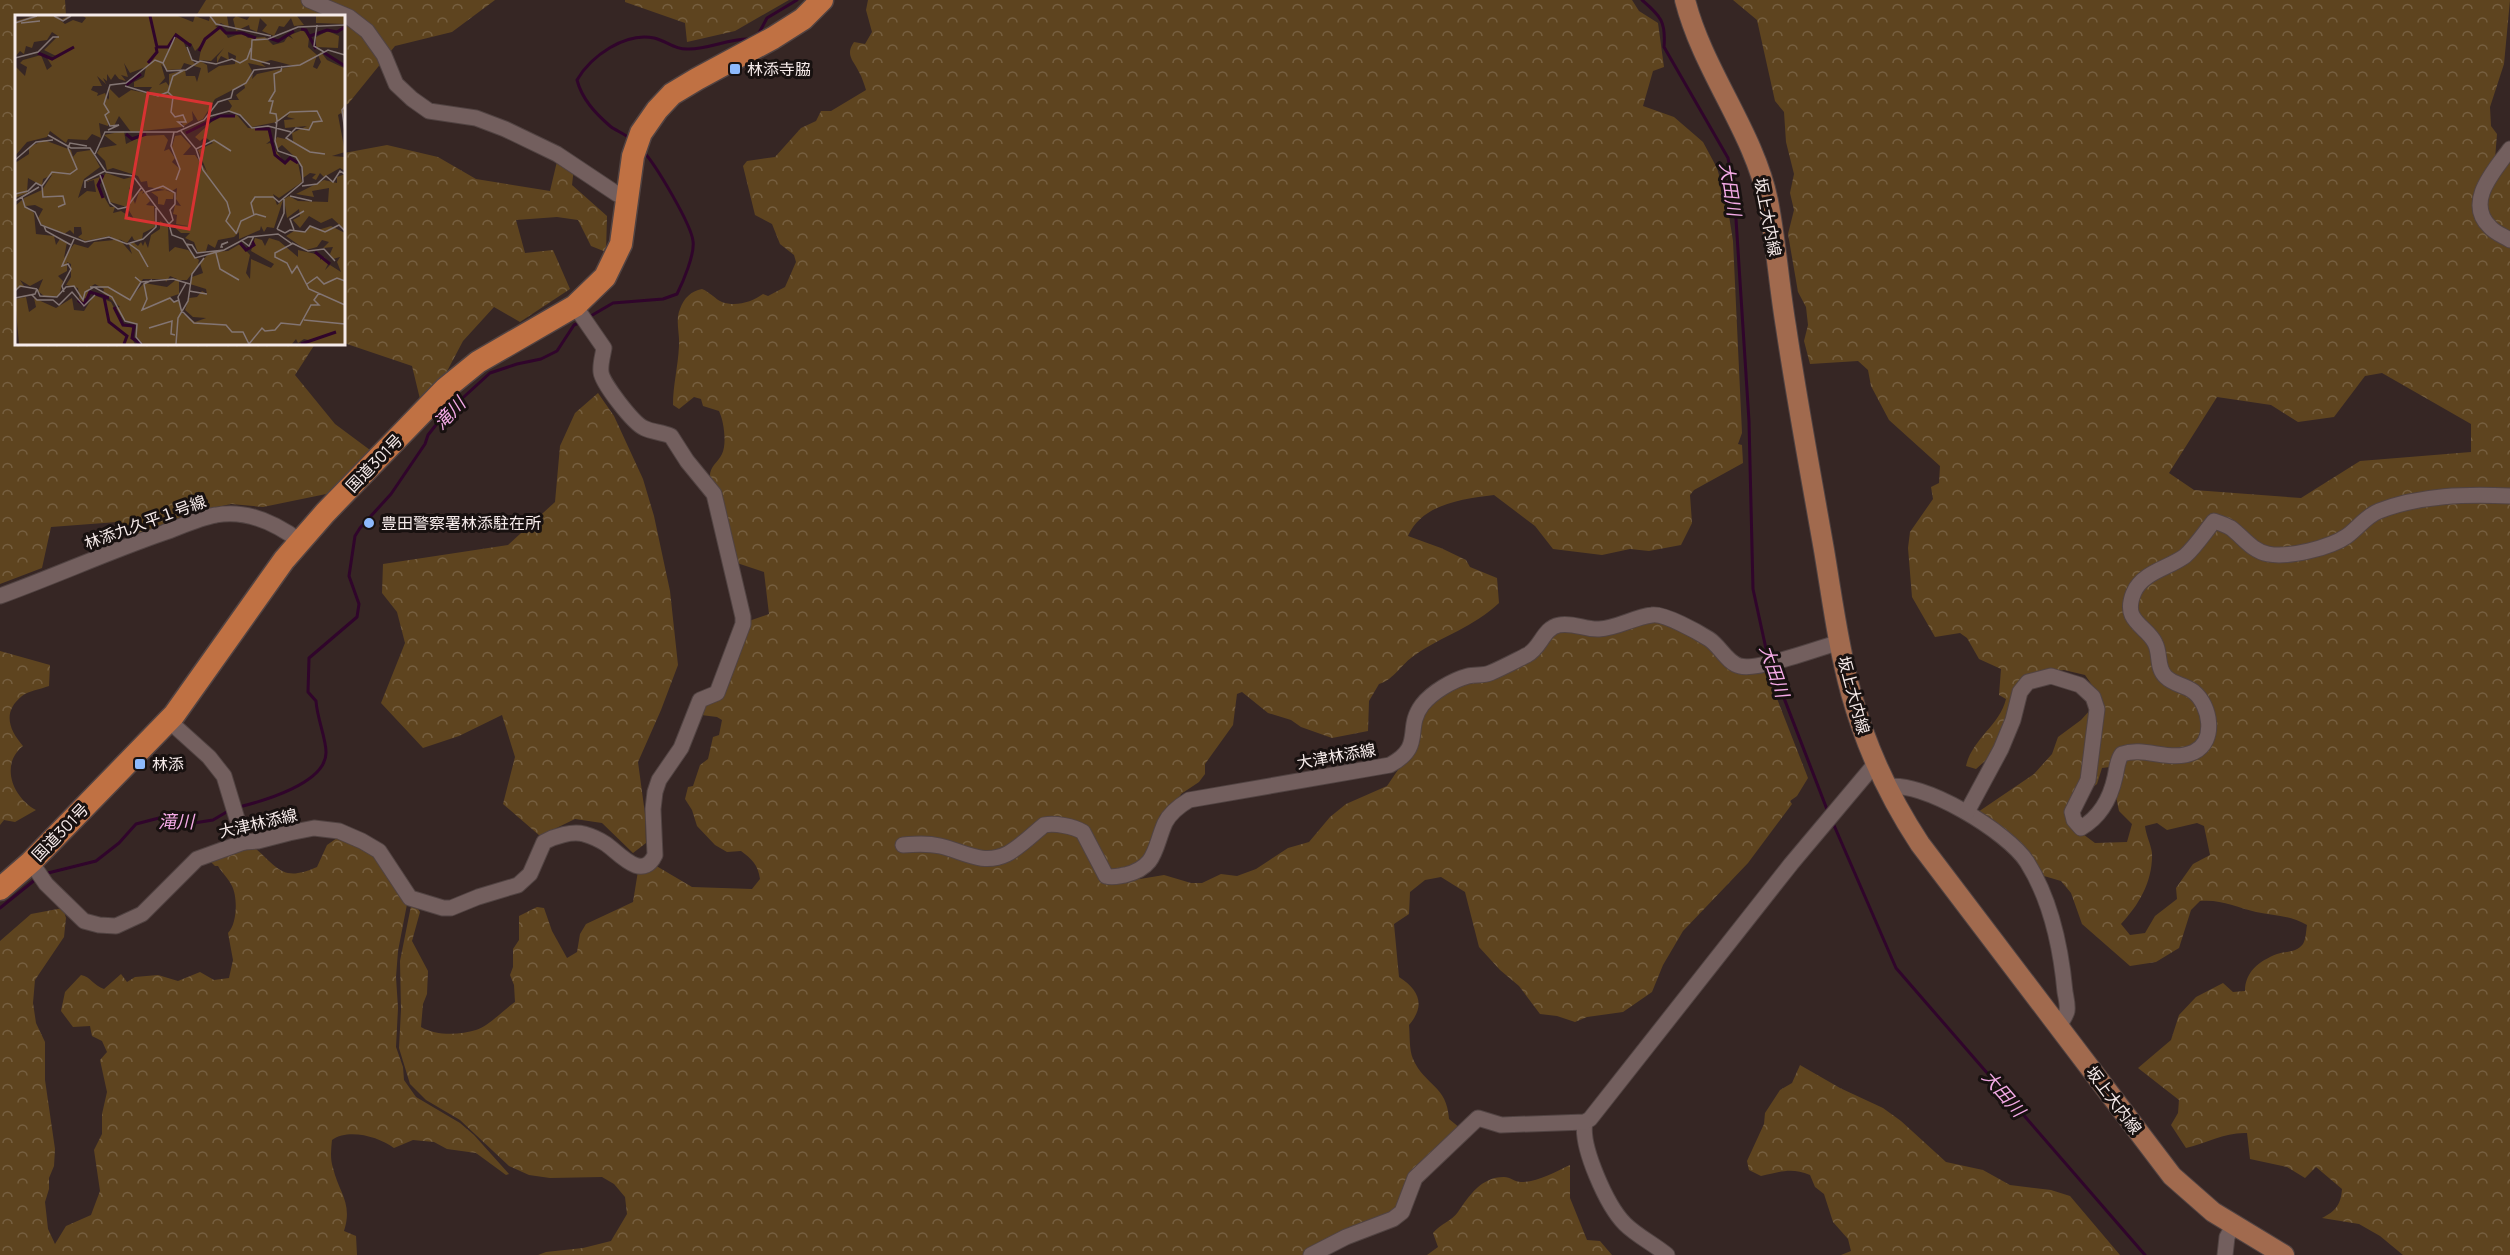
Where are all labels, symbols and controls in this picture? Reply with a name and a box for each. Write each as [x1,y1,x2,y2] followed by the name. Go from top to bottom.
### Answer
[15,15,345,345] inset map
[747,58,811,80] place label: 林添寺脇
[728,62,742,76] marker: 林添寺脇
[1715,160,1747,220] water label: 大田川
[1750,176,1786,258] street label: 坂上大内線
[428,390,472,434] water label: 滝川
[341,429,407,497] street label: 国道301号
[81,490,209,554] street label: 林添九久平１号線
[381,512,541,534] place label: 豊田警察署林添駐在所
[362,516,376,530] marker: 豊田警察署林添駐在所
[1755,642,1796,702] water label: 大田川
[1833,654,1875,736] street label: 坂上大内線
[1295,738,1377,774] street label: 大津林添線
[152,753,184,775] place label: 林添
[133,757,147,771] marker: 林添
[27,798,93,866] street label: 国道301号
[217,803,299,843] street label: 大津林添線
[158,809,196,833] water label: 滝川
[2081,1061,2147,1139] street label: 坂上大内線
[1977,1065,2032,1123] water label: 大田川

